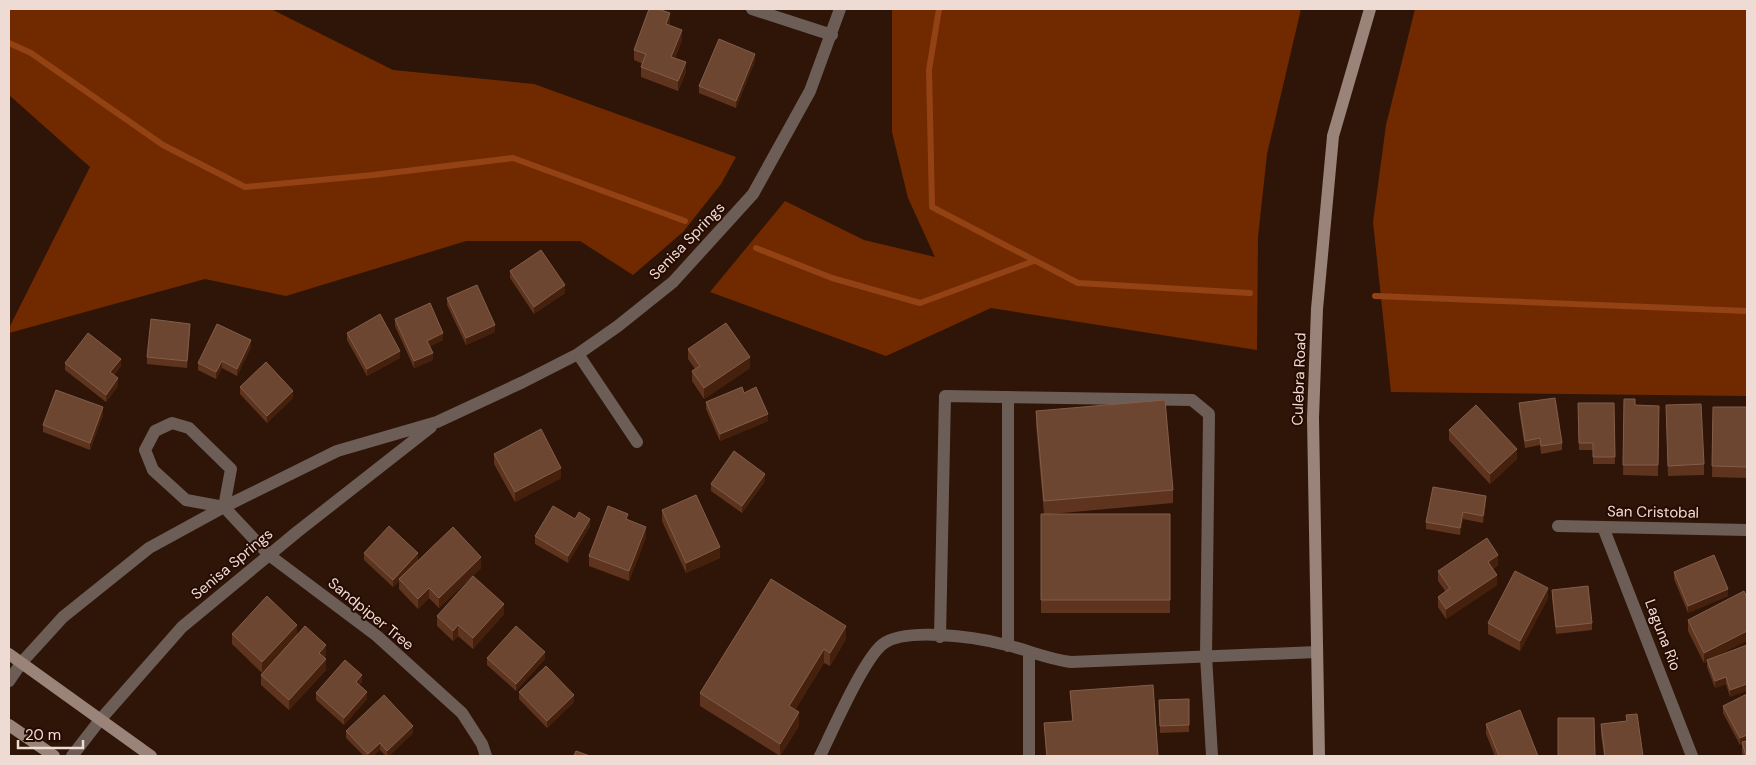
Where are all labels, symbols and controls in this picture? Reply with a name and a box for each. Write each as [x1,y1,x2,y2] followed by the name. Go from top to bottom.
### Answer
[645,198,729,284] street label: Senisa Springs
[1287,332,1311,426] street label: Culebra Road
[1607,501,1699,523] street label: San Cristobal
[187,524,277,604] street label: Senisa Springs
[324,573,418,655] street label: Sandpiper Tree
[1640,596,1686,674] street label: Laguna Rio
[18,718,82,750] scale bar
[25,725,61,745] text: 20 m

